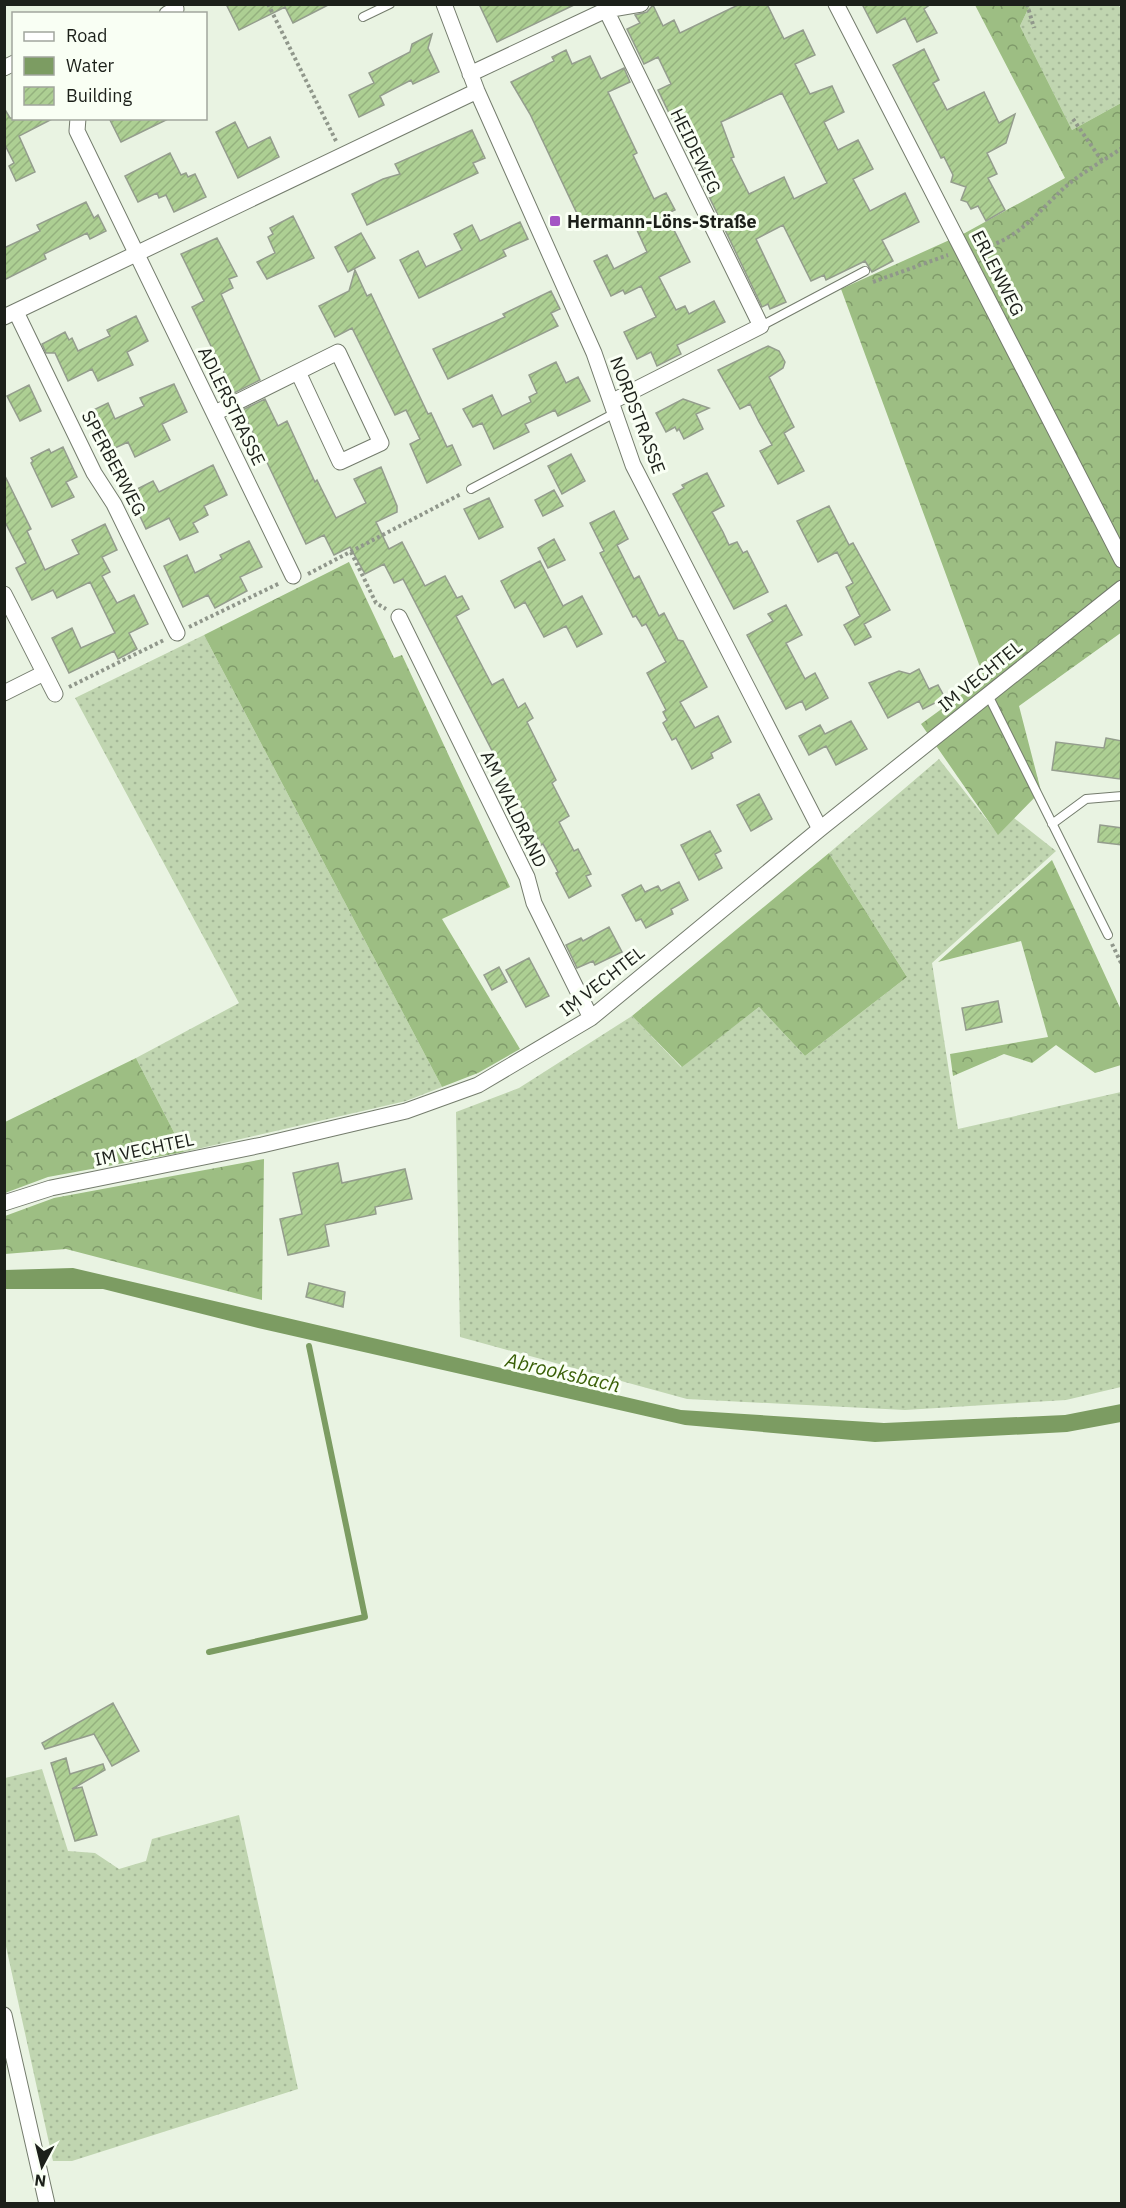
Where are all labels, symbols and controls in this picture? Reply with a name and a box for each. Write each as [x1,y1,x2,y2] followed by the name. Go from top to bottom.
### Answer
[12,12,207,120] legend
[66,24,107,47] text: Road
[66,54,115,77] text: Water
[66,84,133,107] text: Building
[665,105,727,197] street label: HEIDEWEG
[567,210,757,233] place label: Hermann-Löns-Straße
[548,214,562,228] marker: Hermann-Löns-Straße
[967,226,1029,320] street label: ERLENWEG
[193,343,271,469] street label: ADLERSTRASSE
[605,353,671,477] street label: NORDSTRASSE
[77,406,151,520] street label: SPERBERWEG
[933,635,1027,717] street label: IM VECHTEL
[476,747,552,871] street label: AM WALDRAND
[555,941,649,1021] street label: IM VECHTEL
[92,1127,196,1171] street label: IM VECHTEL
[502,1345,623,1398] water label: Abrooksbach
[12,2136,72,2196] north arrow
[33,2170,47,2192] text: N

